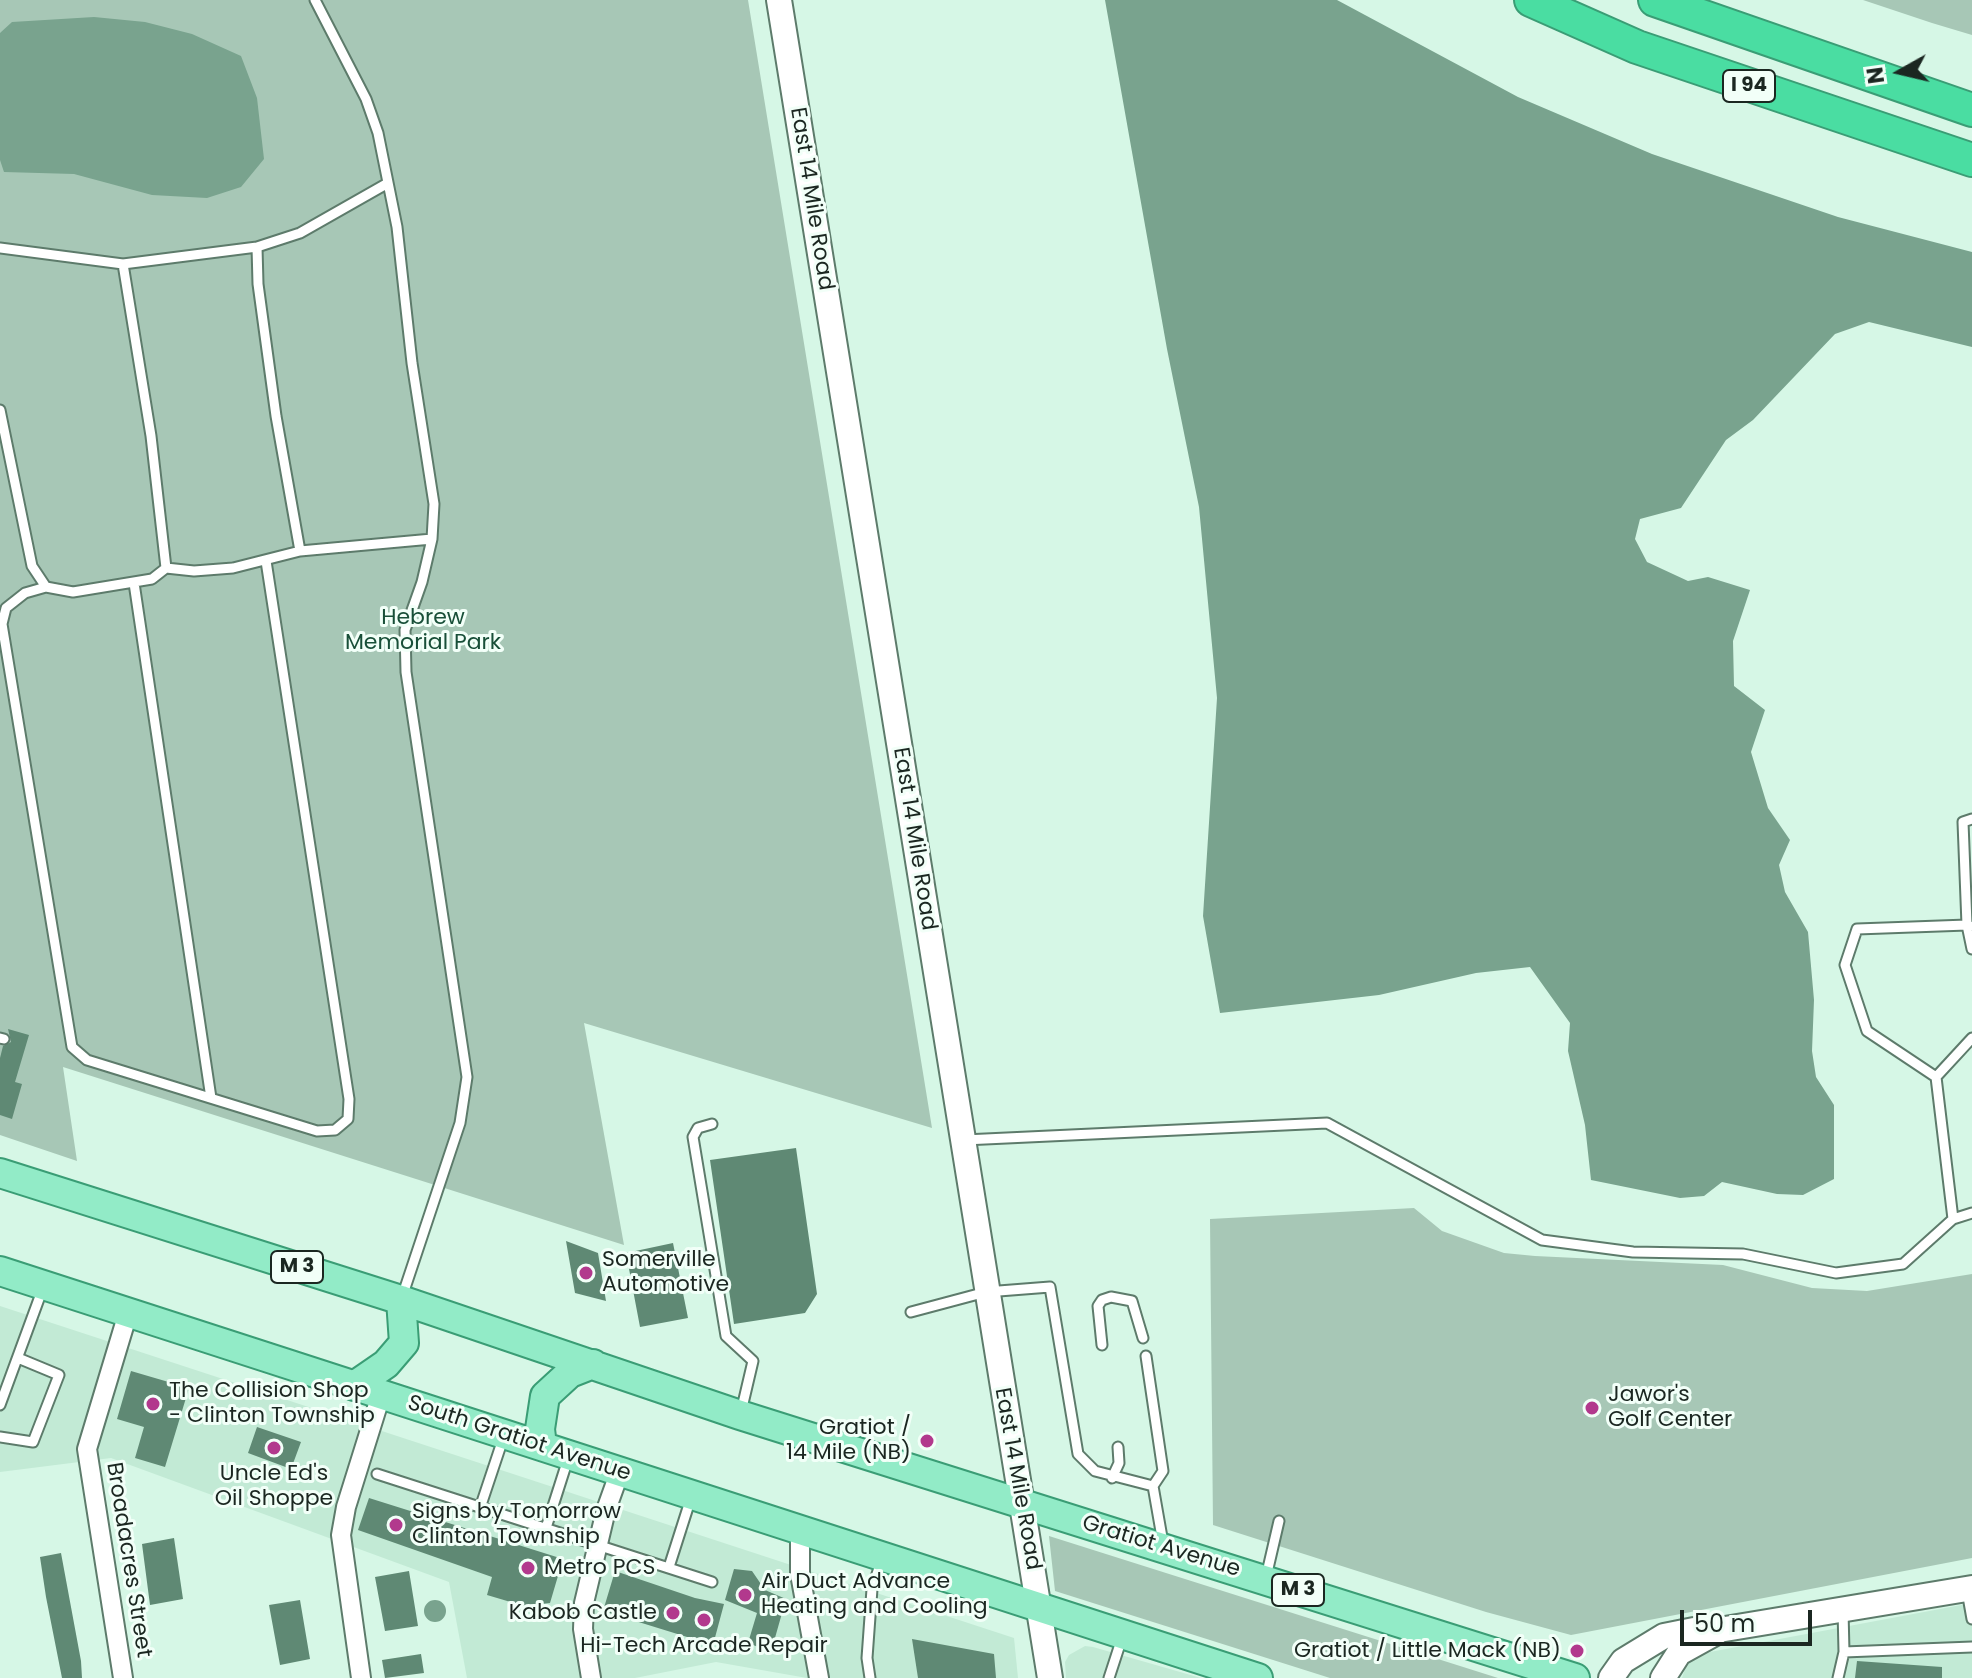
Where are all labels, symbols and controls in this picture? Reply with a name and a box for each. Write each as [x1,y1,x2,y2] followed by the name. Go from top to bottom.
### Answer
[1860,32,1940,112] north arrow
[1859,65,1892,86] text: N
[1723,70,1775,102] road number: I 94
[784,106,838,292] street label: East 14 Mile Road
[345,605,501,656] park label: Hebrew Memorial Park
[887,746,941,932] street label: East 14 Mile Road
[602,1247,729,1298] place label: Somerville Automotive
[271,1251,323,1283] road number: M 3
[577,1264,595,1282] marker: Somerville Automotive
[169,1378,375,1430] place label: The Collision Shop - Clinton Township
[1608,1382,1732,1434] place label: Jawor's Golf Center
[988,1386,1046,1572] street label: East 14 Mile Road
[404,1390,634,1488] street label: South Gratiot Avenue
[144,1395,162,1413] marker: The Collision Shop - Clinton Township
[1583,1399,1601,1417] marker: Jawor's Golf Center
[786,1415,911,1466] place label: Gratiot / 14 Mile (NB)
[918,1432,936,1450] marker: Gratiot / 14 Mile (NB)
[265,1439,283,1457] marker: Uncle Ed's Oil Shoppe
[100,1460,156,1660] street label: Broadacres Street
[215,1461,333,1512] place label: Uncle Ed's Oil Shoppe
[412,1499,621,1550] place label: Signs by Tomorrow Clinton Township
[1079,1510,1243,1584] street label: Gratiot Avenue
[387,1516,405,1534] marker: Signs by Tomorrow Clinton Township
[544,1555,655,1581] place label: Metro PCS
[519,1559,537,1577] marker: Metro PCS
[761,1569,988,1620] place label: Air Duct Advance Heating and Cooling
[1272,1574,1324,1606] road number: M 3
[736,1586,754,1604] marker: Air Duct Advance Heating and Cooling
[1684,1594,1816,1644] scale bar
[509,1600,657,1626] place label: Kabob Castle
[664,1604,682,1622] marker: Kabob Castle
[1694,1607,1755,1640] text: 50 m
[695,1611,713,1629] marker: Hi-Tech Arcade Repair
[580,1633,828,1659] place label: Hi-Tech Arcade Repair
[1294,1638,1561,1664] place label: Gratiot / Little Mack (NB)
[1568,1642,1586,1660] marker: Gratiot / Little Mack (NB)

